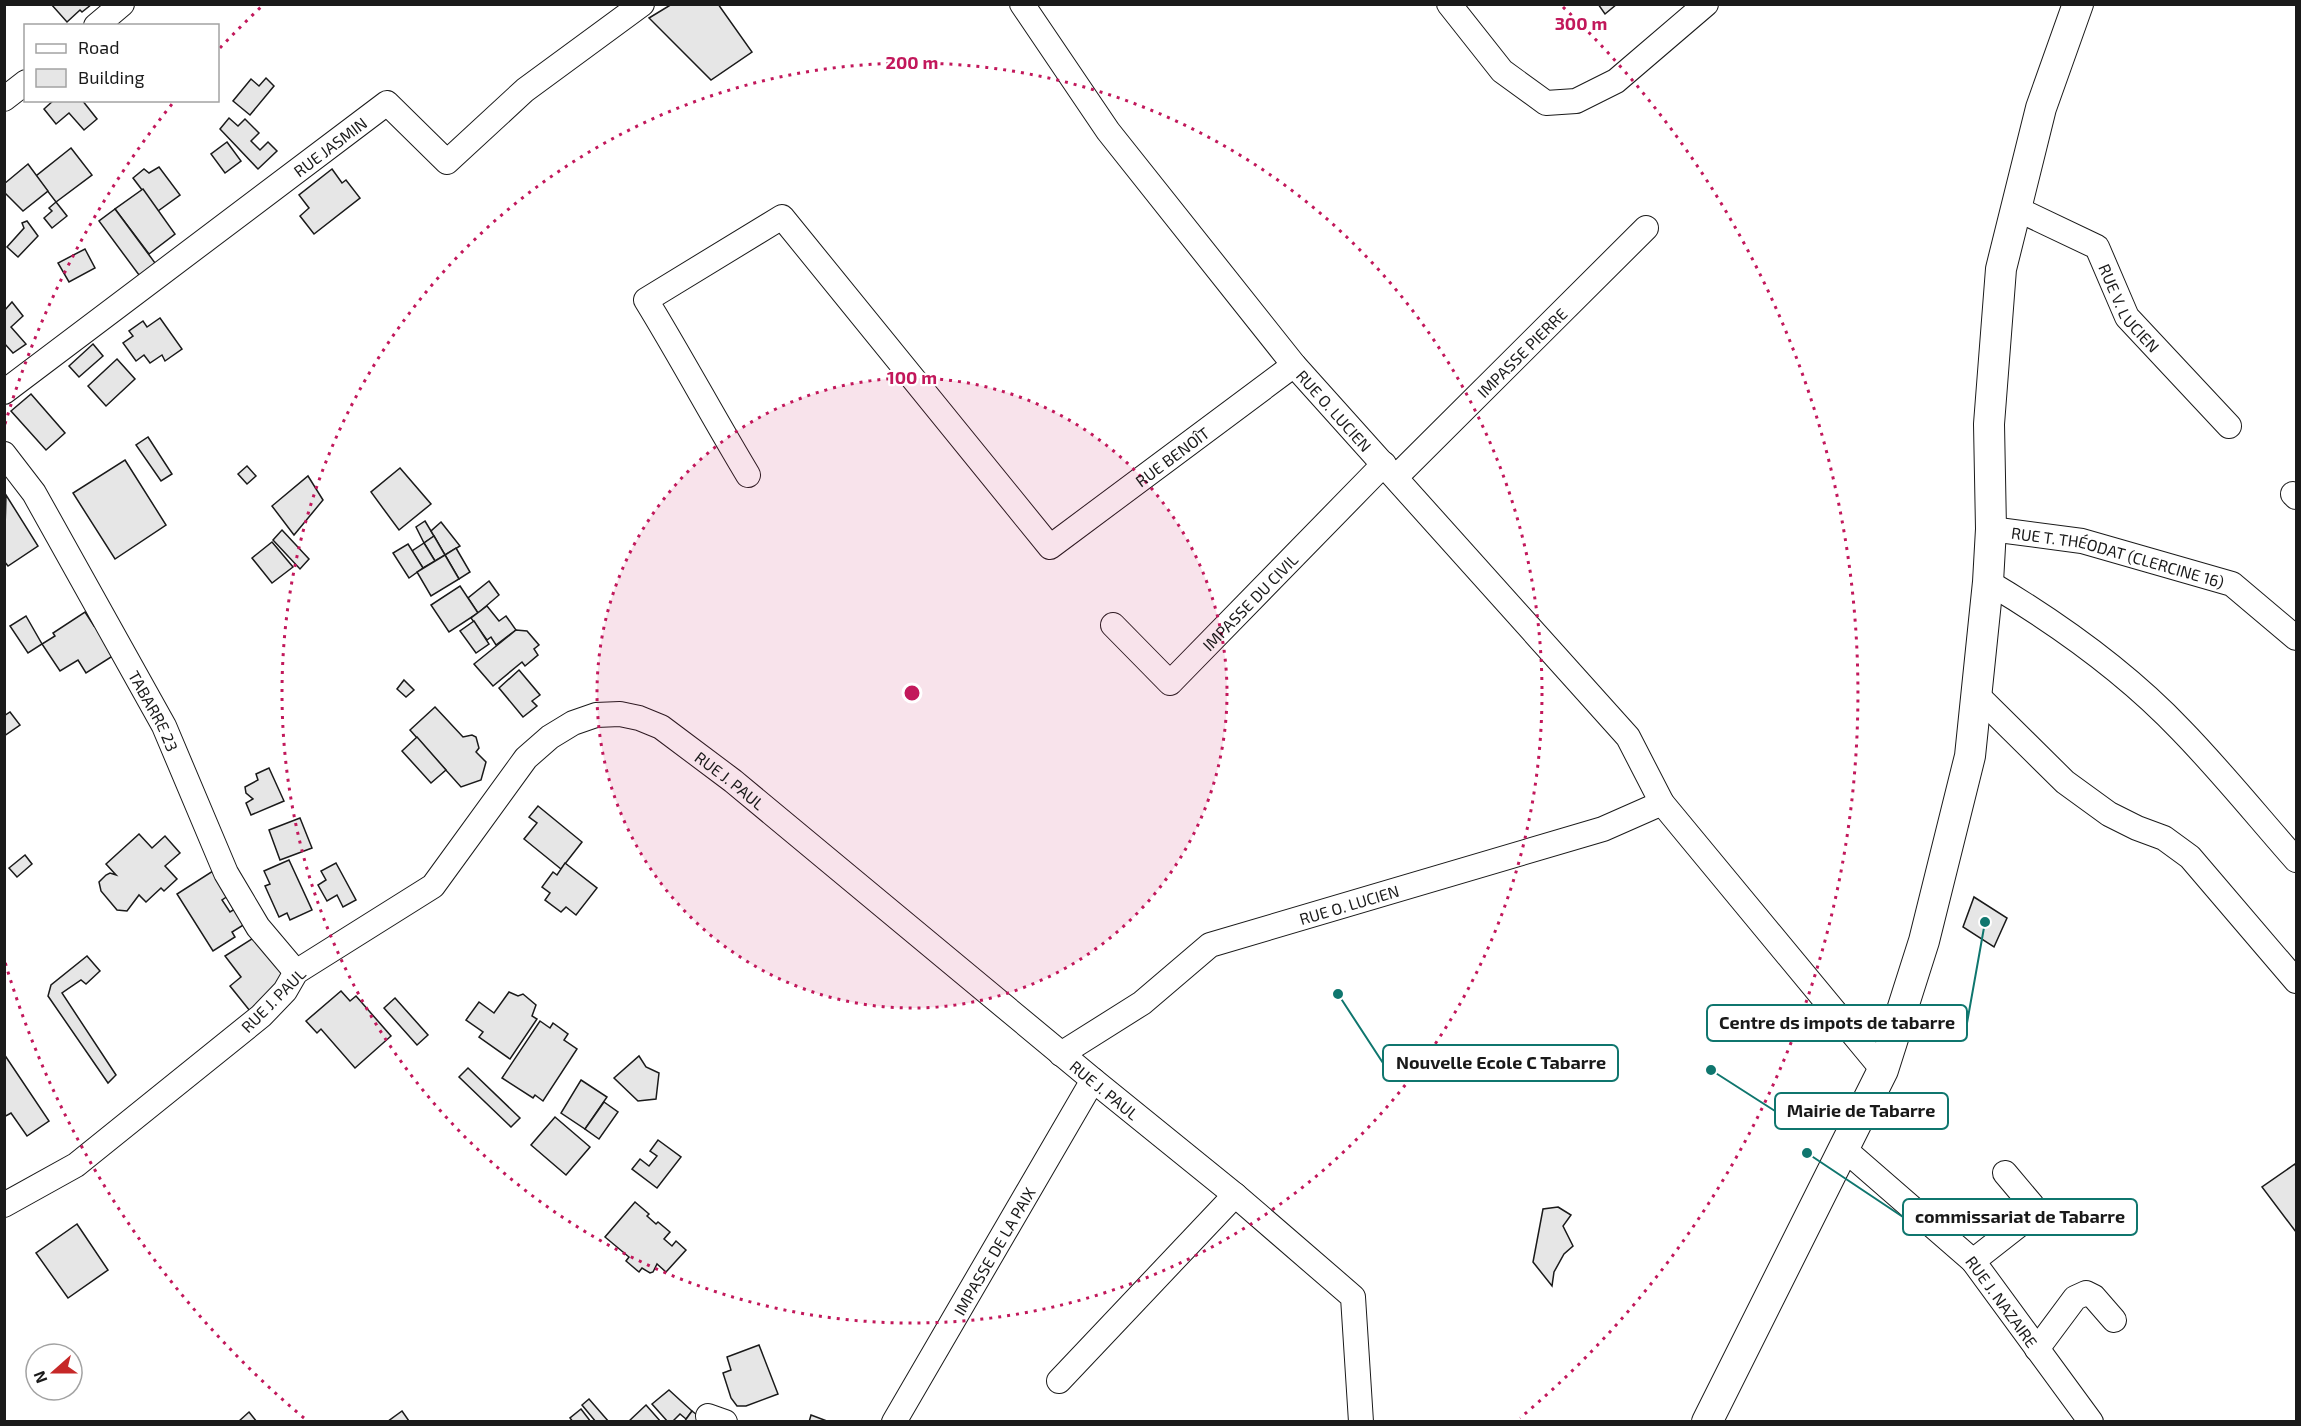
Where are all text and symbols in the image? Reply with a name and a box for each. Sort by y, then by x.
text: 300 m [1555,12,1607,34]
legend [24,24,219,102]
text: Road [78,36,119,58]
text: 200 m [886,51,938,73]
text: Building [78,66,145,88]
street label: RUE JASMIN [289,113,370,180]
street label: RUE V. LUCIEN [2096,261,2164,356]
street label: IMPASSE PIERRE [1473,303,1570,401]
street label: RUE O. LUCIEN [1293,365,1376,455]
text: 100 m [887,366,937,388]
street label: RUE BENOÎT [1131,422,1213,490]
street label: RUE T. THÉODAT (CLERCINE 16) [2010,522,2227,591]
street label: IMPASSE DU CIVIL [1198,549,1301,654]
street label: TABARRE 23 [125,667,183,754]
centre of rings [902,683,922,703]
street label: RUE J. PAUL [692,747,769,813]
street label: RUE O. LUCIEN [1297,880,1401,928]
street label: RUE J. PAUL [237,964,309,1036]
callout: Centre ds impots de tabarre [1707,1005,1967,1041]
text: Centre ds impots de tabarre [1719,1011,1955,1033]
callout: Nouvelle Ecole C Tabarre [1383,1045,1618,1081]
text: Nouvelle Ecole C Tabarre [1396,1051,1606,1073]
street label: RUE J. PAUL [1067,1056,1143,1123]
callout: Mairie de Tabarre [1775,1093,1948,1129]
text: Mairie de Tabarre [1787,1099,1935,1121]
street label: IMPASSE DE LA PAIX [949,1183,1038,1318]
callout: commissariat de Tabarre [1903,1199,2137,1235]
text: commissariat de Tabarre [1915,1205,2125,1227]
street label: RUE J. NAZAIRE [1963,1252,2042,1351]
north arrow [24,1342,84,1402]
text: N [29,1369,50,1386]

